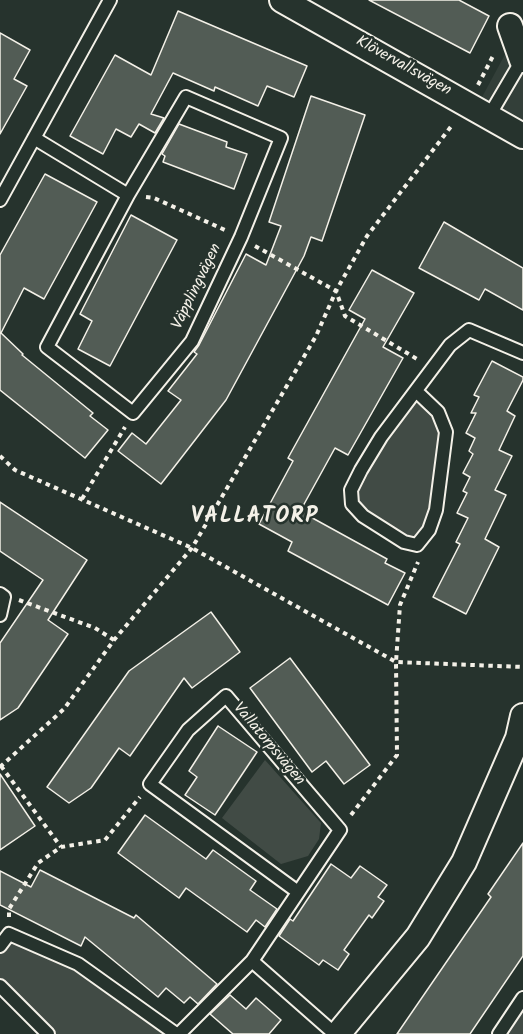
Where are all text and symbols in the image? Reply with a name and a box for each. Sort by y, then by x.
street label: Klövervallsvägen [352,33,454,101]
street label: Väpplingvägen [169,241,227,333]
district label: VALLATORP [191,505,319,531]
street label: Vallatorpsvägen [228,700,308,790]

